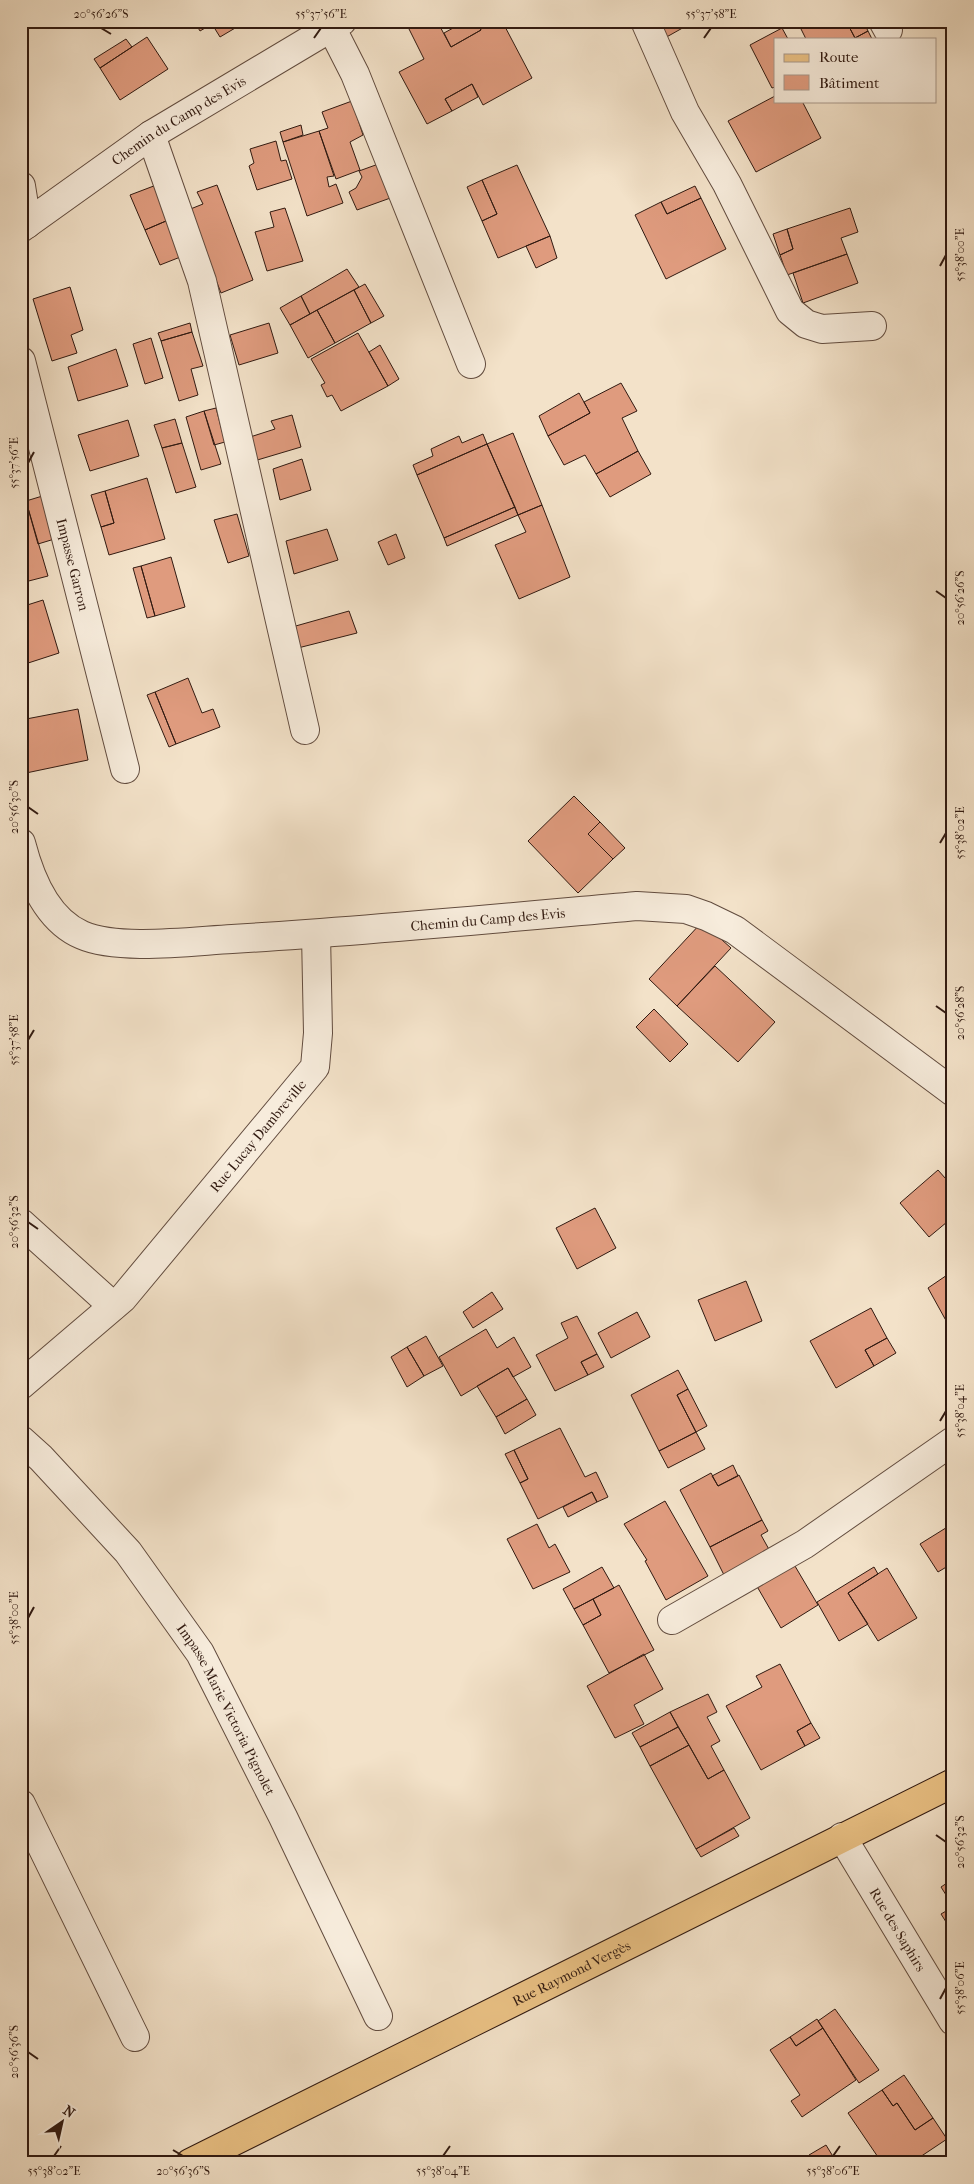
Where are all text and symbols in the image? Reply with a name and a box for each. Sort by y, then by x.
text: 20°56'26"S [74,7,128,21]
text: 55°37'56"E [295,7,347,21]
text: 55°37'58"E [685,7,737,21]
legend [774,38,936,102]
text: Route [819,48,859,66]
street label: Chemin du Camp des Evis [108,72,249,169]
text: Bâtiment [819,74,880,92]
text: 55°38'00"E [953,228,967,282]
text: 55°37'56"E [7,437,21,489]
street label: Impasse Garron [53,516,93,613]
text: 20°56'26"S [953,571,967,625]
text: 20°56'30"S [7,780,21,834]
text: 55°38'02"E [953,807,967,860]
street label: Chemin du Camp des Evis [410,904,566,934]
text: 20°56'28"S [953,986,967,1040]
text: 55°37'58"E [7,1014,21,1066]
street label: Rue Lucay Dambreville [206,1076,310,1196]
text: 20°56'32"S [7,1195,21,1249]
text: 55°38'04"E [953,1384,967,1438]
text: 55°38'00"E [7,1591,21,1645]
street label: Impasse Marie Victoria Pignolet [173,1620,279,1798]
text: 20°56'32"S [953,1815,967,1869]
street label: Rue des Saphirs [866,1884,930,1974]
street label: Rue Raymond Vergès [509,1937,633,2010]
text: 55°38'06"E [953,1961,967,2015]
text: 20°56'36"S [7,2025,21,2079]
north arrow [38,2096,88,2146]
text: N [60,2102,78,2122]
text: 55°38'02"E [28,2164,81,2178]
text: 20°56'36"S [156,2164,210,2178]
text: 55°38'04"E [416,2164,470,2178]
text: 55°38'06"E [806,2164,860,2178]

